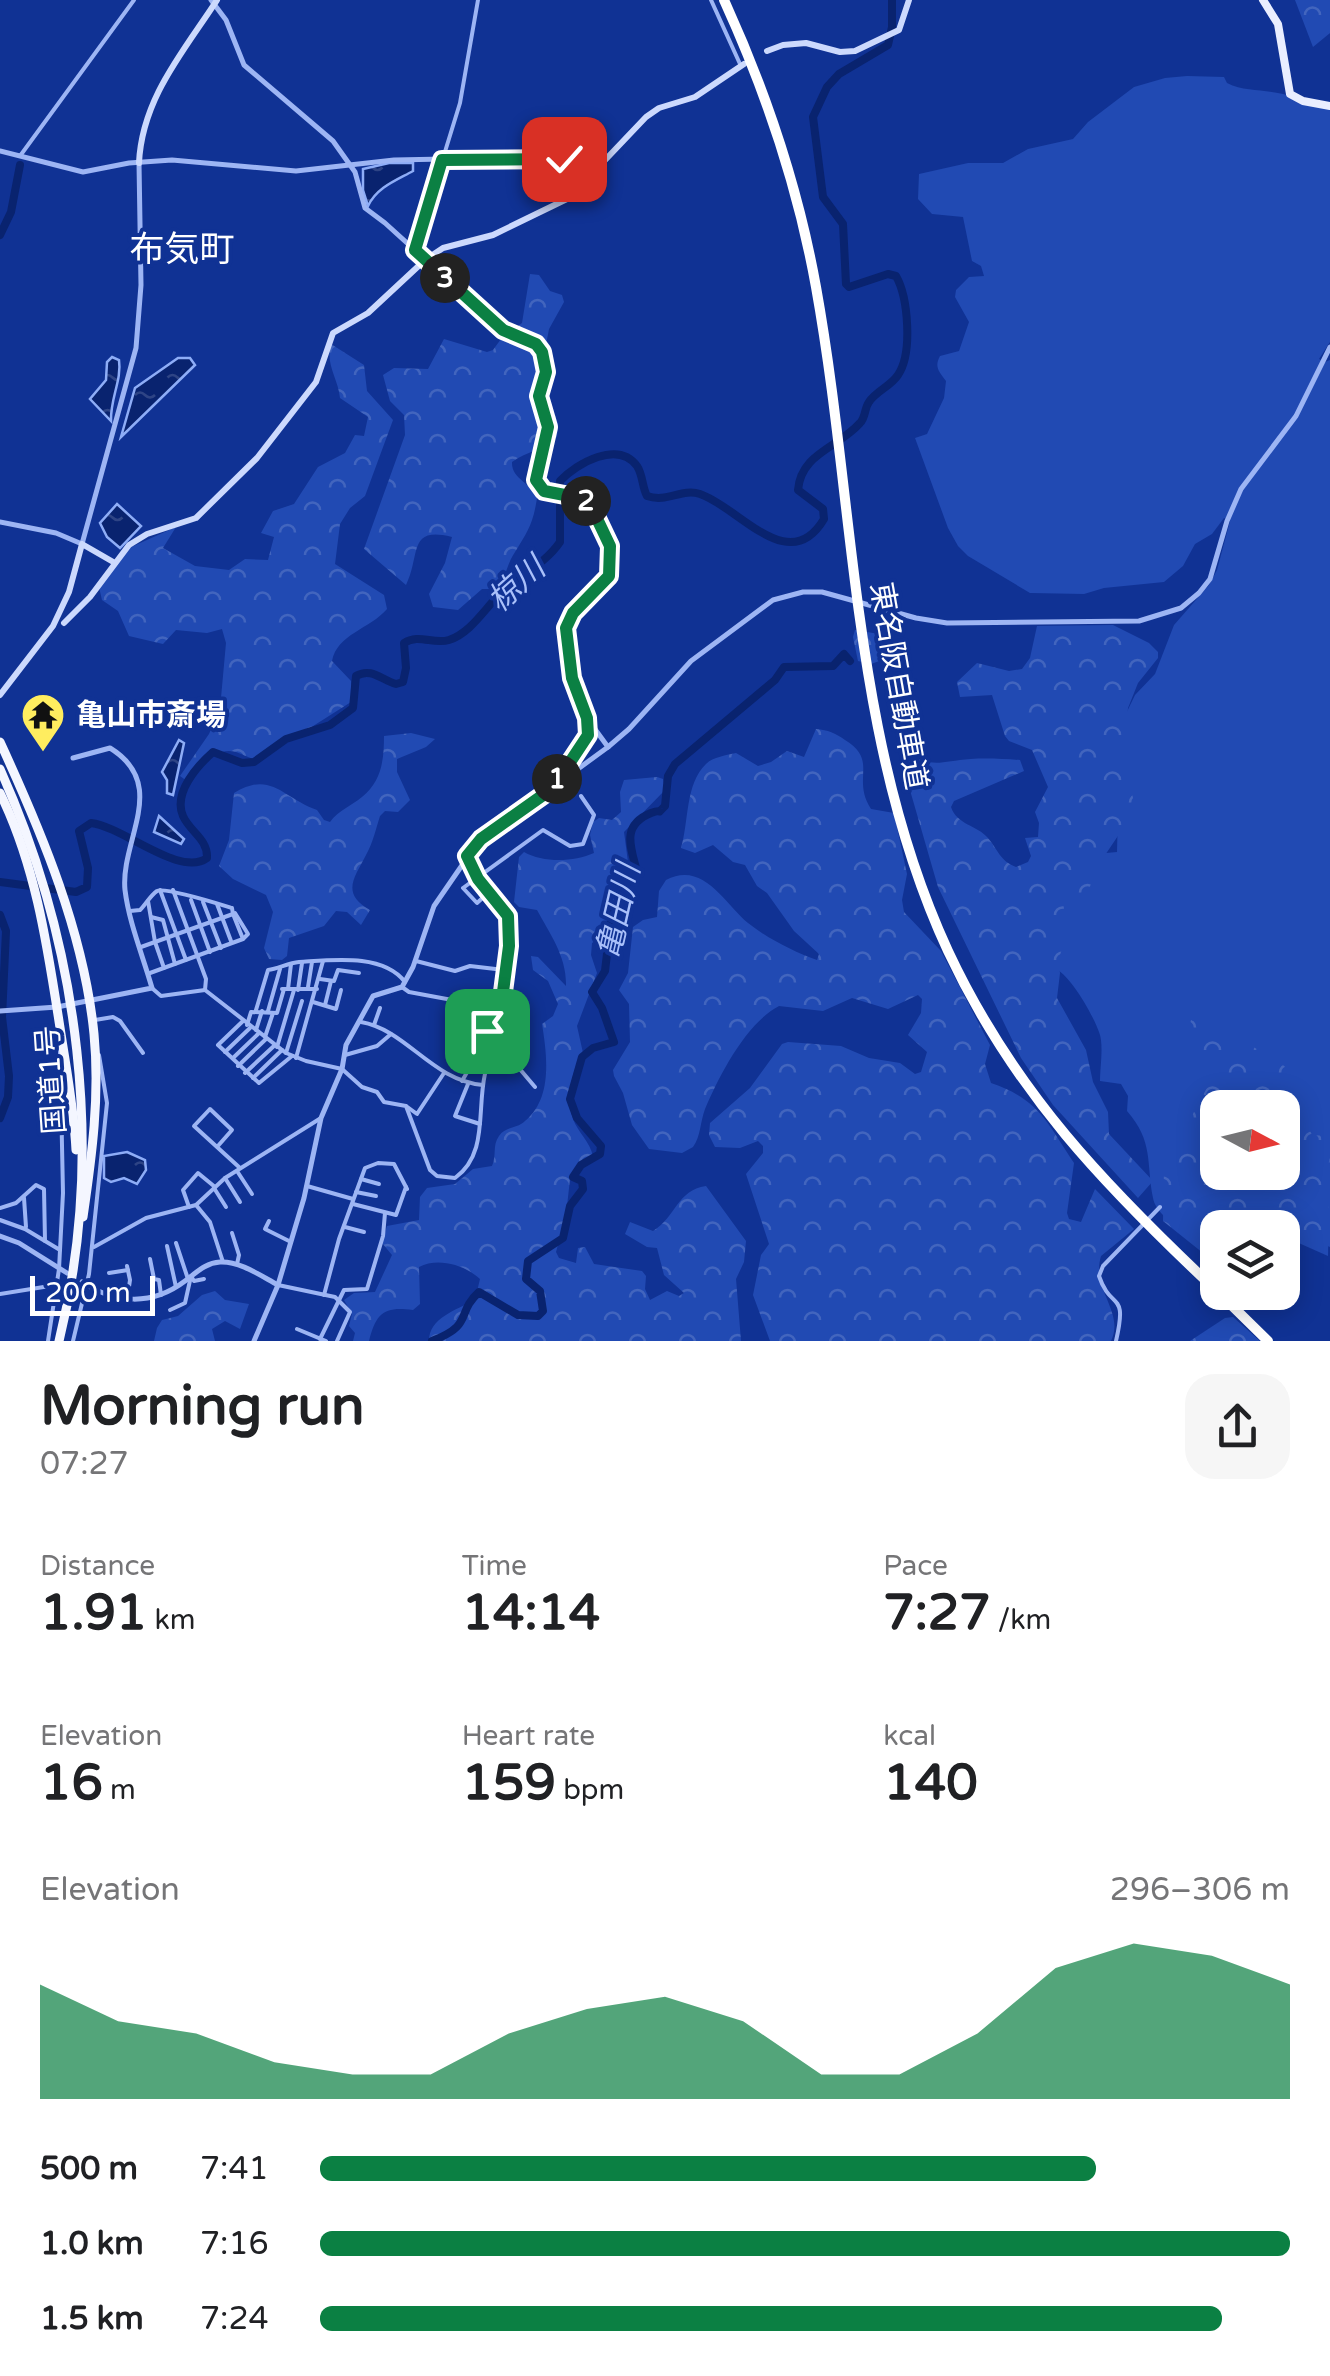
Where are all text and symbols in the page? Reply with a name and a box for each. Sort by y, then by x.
pin [522,117,607,202]
icon: check [537,132,592,187]
district label: 布気町 [129,229,235,271]
pin: 3 [420,253,470,303]
text: 3 [436,261,454,295]
pin: 2 [561,476,611,526]
text: 2 [577,484,595,518]
water label: 椋川 [480,547,555,620]
street label: 東名阪自動車道 [862,579,935,793]
temple icon: 亀山市斎場 [20,692,66,753]
place label: 亀山市斎場 [76,697,226,734]
pin: 1 [532,754,582,804]
text: 1 [548,762,566,796]
water label: 亀田川 [590,857,649,962]
pin [445,989,530,1074]
icon: arrive [460,1004,515,1059]
street label: 国道1号 [29,1024,74,1136]
north arrow [1200,1090,1300,1190]
map controls [1200,1090,1300,1310]
button: layers [1200,1210,1300,1310]
scale bar [30,1271,155,1316]
text: 200 m [45,1276,131,1310]
text: Morning run [40,1374,365,1440]
button: share [1185,1374,1290,1479]
text: 07:27 [40,1445,129,1483]
text: Distance [40,1549,155,1583]
text: Time [462,1549,527,1583]
text: Pace [883,1549,948,1583]
text: 1.91 [40,1583,147,1643]
text: 14:14 [462,1583,600,1643]
text: 7:27 [883,1583,991,1643]
text: km [147,1603,195,1637]
text: /km [991,1603,1051,1637]
text: Elevation [40,1719,162,1753]
text: Heart rate [462,1719,595,1753]
text: kcal [883,1719,936,1753]
text: 16 [40,1753,103,1813]
text: 159 [462,1753,556,1813]
text: 140 [883,1753,978,1813]
text: m [103,1773,136,1807]
text: bpm [556,1773,624,1807]
text: Elevation [40,1871,180,1909]
text: 296–306 m [1110,1871,1290,1909]
text: 500 m [40,2150,138,2188]
text: 7:41 [200,2150,269,2188]
text: 1.0 km [40,2225,144,2263]
text: 7:16 [200,2225,269,2263]
text: 1.5 km [40,2300,144,2338]
text: 7:24 [200,2300,269,2338]

